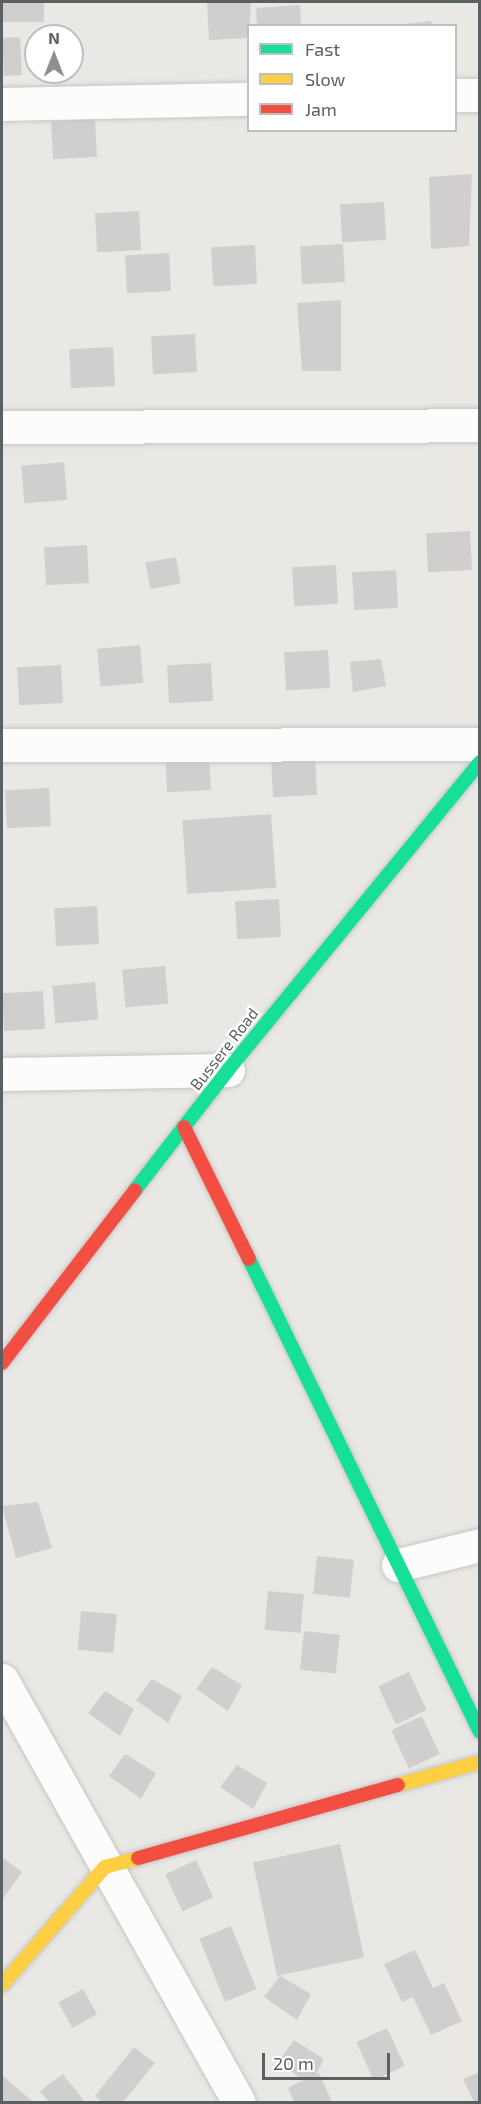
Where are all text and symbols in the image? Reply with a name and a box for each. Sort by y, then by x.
north arrow [24,24,84,84]
legend [247,24,457,132]
text: N [48,28,60,47]
text: Fast [305,38,340,60]
text: Slow [305,68,345,90]
text: Jam [305,98,337,120]
street label: Bussere Road [186,1004,262,1094]
scale bar [265,2041,392,2079]
text: 20 m [273,2052,314,2074]

